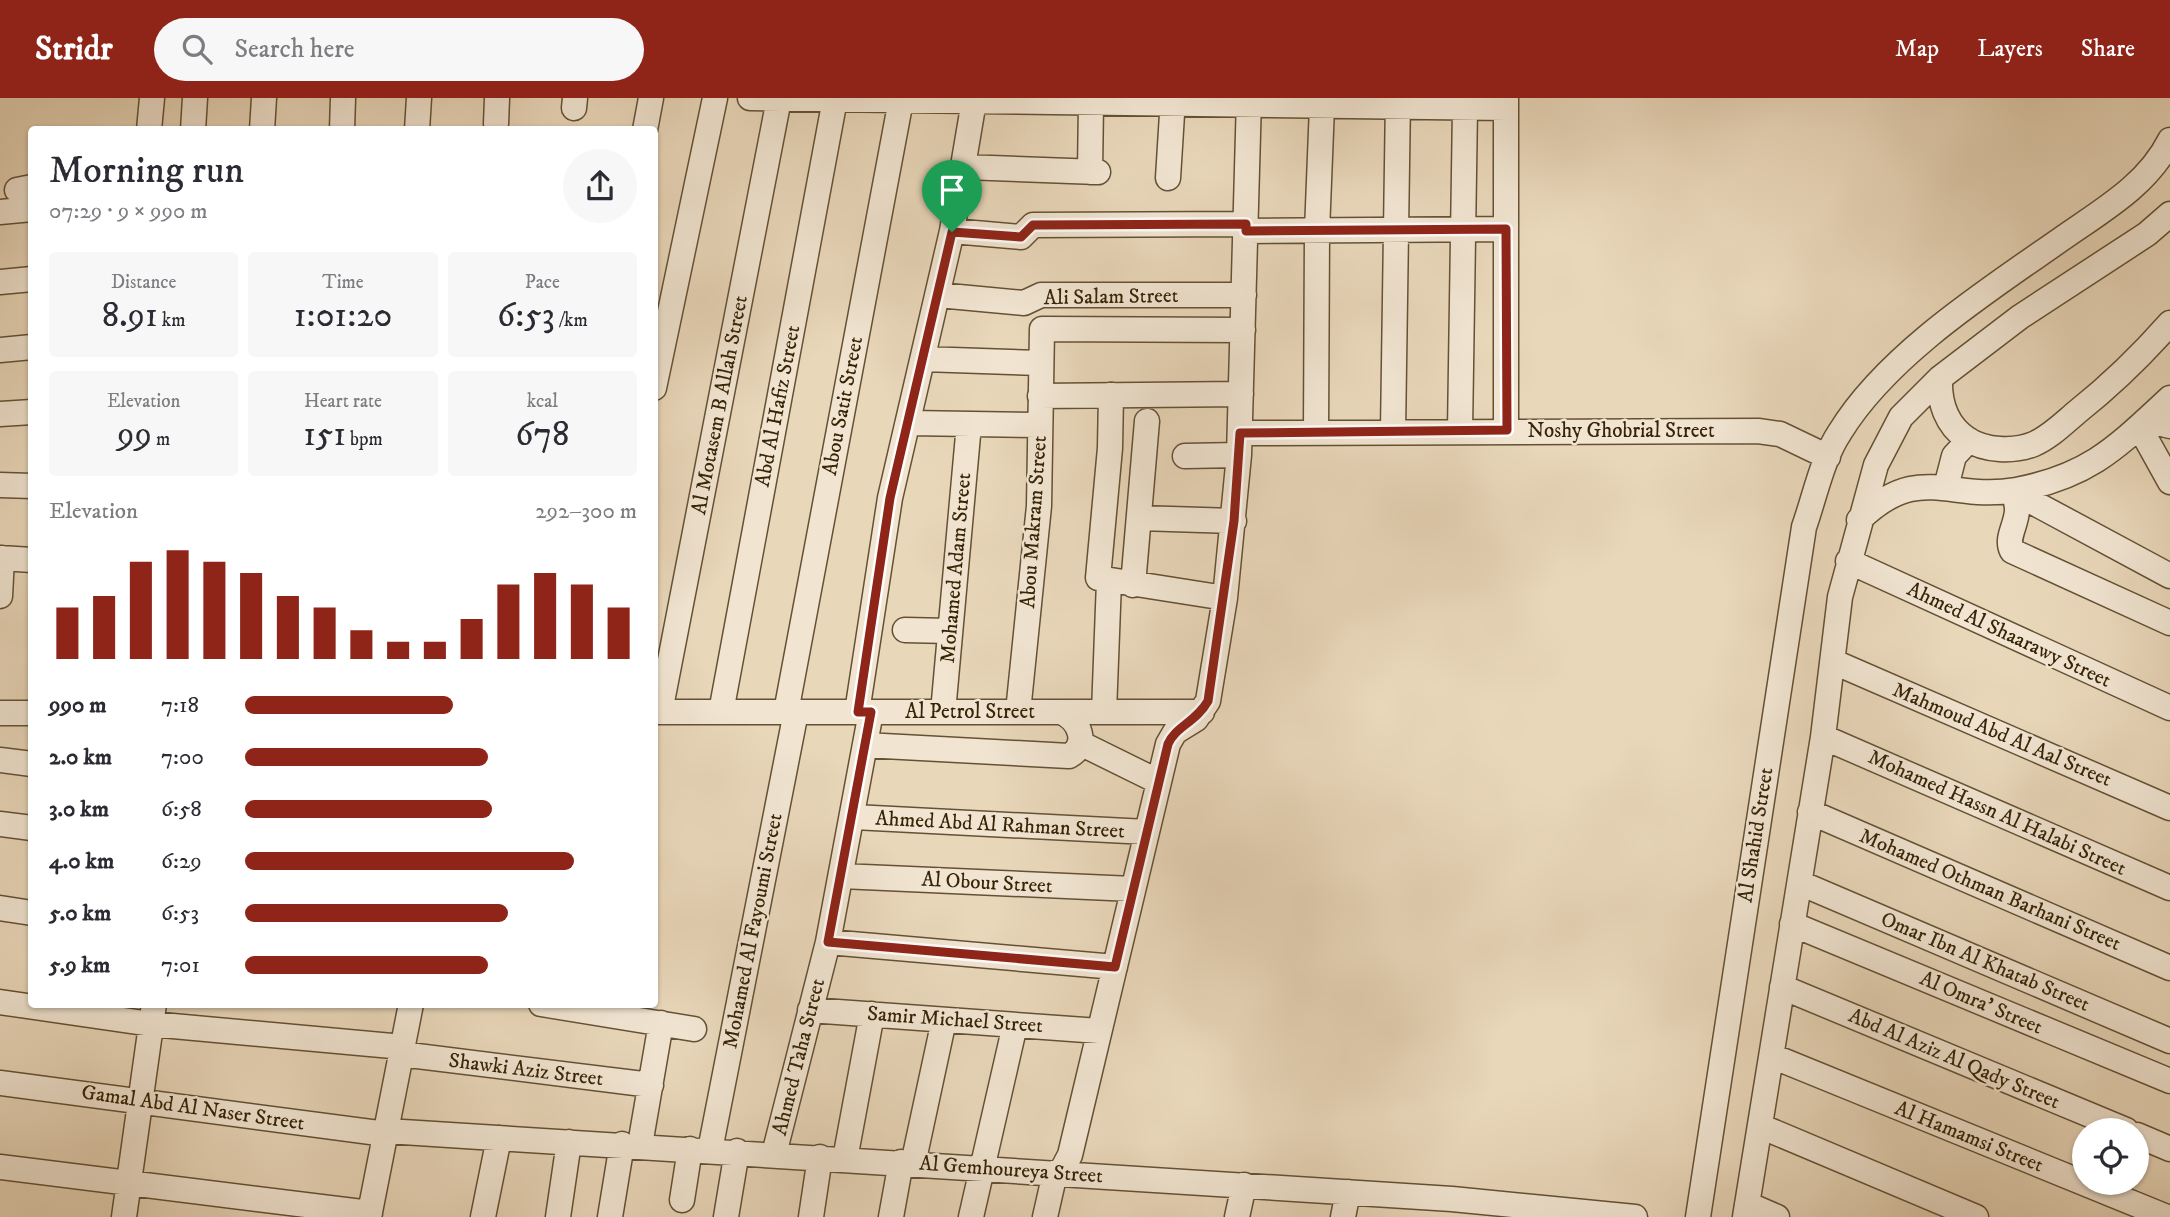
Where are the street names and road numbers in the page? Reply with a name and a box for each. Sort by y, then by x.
street label: Ali Salam Street [1043,283,1179,311]
street label: Al Motasem B Allah Street [686,293,754,517]
street label: Abd Al Hafiz Street [750,323,806,489]
street label: Abou Satit Street [817,334,869,478]
street label: Noshy Ghobrial Street [1527,418,1715,444]
street label: Abou Makram Street [1015,434,1053,609]
street label: Mohamed Adam Street [935,471,977,664]
street label: Ahmed Al Shaarawy Street [1903,576,2115,694]
street label: Mahmoud Abd Al Aal Street [1889,677,2116,793]
street label: Al Petrol Street [905,699,1035,725]
street label: Mohamed Hassn Al Halabi Street [1864,744,2130,882]
street label: Al Shahid Street [1733,765,1780,904]
street label: Ahmed Abd Al Rahman Street [875,805,1126,845]
street label: Mohamed Al Fayoumi Street [717,811,789,1051]
street label: Mohamed Othman Barhani Street [1855,823,2125,957]
street label: Al Obour Street [921,867,1053,899]
street label: Omar Ibn Al Khatab Street [1877,906,2094,1018]
street label: Al Omra' Street [1916,965,2047,1041]
street label: Ahmed Taha Street [767,976,831,1138]
street label: Samir Michael Street [866,1001,1044,1039]
street label: Abd Al Aziz Al Qady Street [1844,1003,2064,1115]
street label: Shawki Aziz Street [447,1048,605,1092]
street label: Gamal Abd Al Naser Street [80,1079,306,1137]
street label: Al Hamamsi Street [1891,1095,2047,1179]
street label: Al Gemhoureya Street [918,1151,1104,1189]

